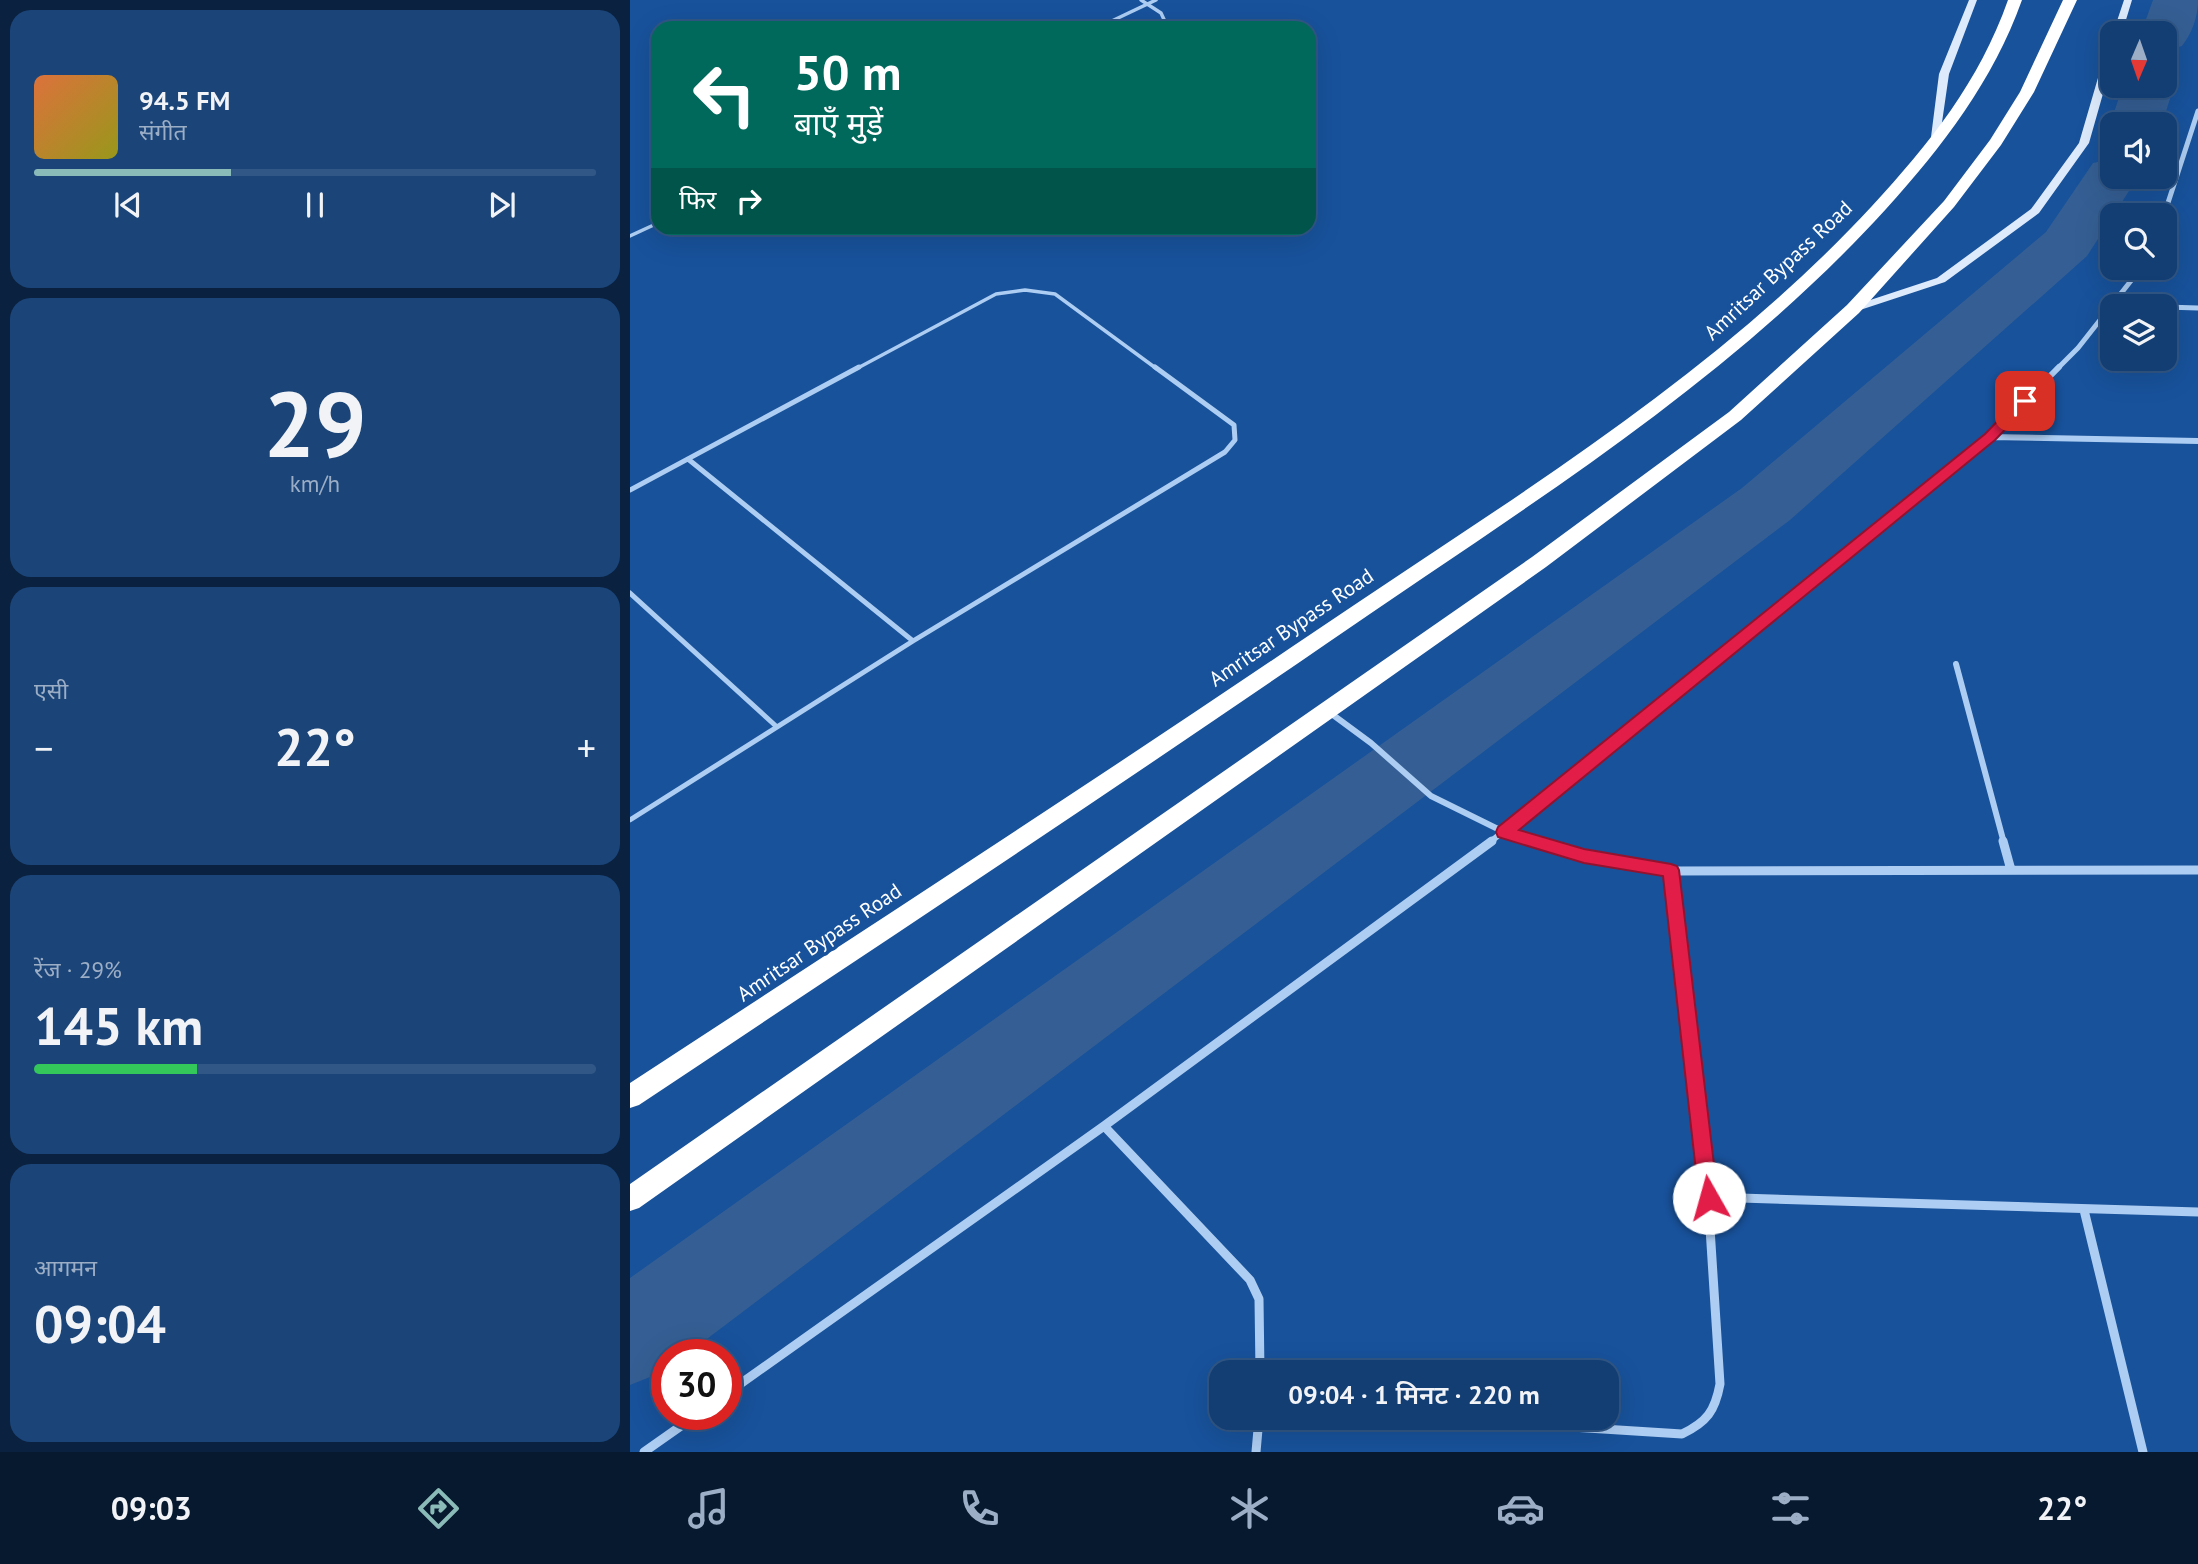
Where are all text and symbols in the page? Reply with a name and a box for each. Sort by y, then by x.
north arrow [2100,21,2177,98]
map controls [2100,21,2177,371]
text: 50 m [794,40,901,104]
icon: left [679,49,770,140]
text: 94.5 FM [139,84,230,117]
text: बाएँ मुड़ें [794,102,883,144]
button: sound [2100,112,2177,189]
text: संगीत [139,117,187,146]
icon: right [730,182,768,220]
text: फिर [679,183,716,216]
icon: previous [109,186,147,224]
icon: pause [296,186,334,224]
icon: next [483,186,521,224]
street label: Amritsar Bypass Road [1698,194,1858,346]
button: search [2100,203,2177,280]
button: layers [2100,294,2177,371]
text: 29 [263,364,367,482]
pin [1995,371,2055,431]
icon: arrive [2006,382,2044,420]
text: km/h [290,469,340,498]
street label: Amritsar Bypass Road [1204,562,1378,692]
text: एसी [34,676,68,705]
text: 22° [274,713,356,780]
text: − [34,723,53,772]
text: + [577,723,596,772]
street label: Amritsar Bypass Road [732,877,906,1007]
text: रेंज · 29% [34,955,122,984]
text: 145 km [34,992,203,1059]
position arrow [1672,1161,1746,1235]
text: आगमन [34,1253,97,1282]
text: 09:04 [34,1290,166,1357]
speed limit sign: 30 [651,1339,742,1430]
text: 09:04 · 1 मिनट · 220 m [1288,1378,1540,1411]
icon: directions [414,1484,463,1533]
icon: music [684,1484,733,1533]
icon: phone [955,1484,1004,1533]
icon: climate [1225,1484,1274,1533]
icon: car [1496,1484,1545,1533]
icon: filters [1766,1484,1815,1533]
text: 09:03 [111,1487,192,1529]
text: 22° [2037,1487,2087,1529]

